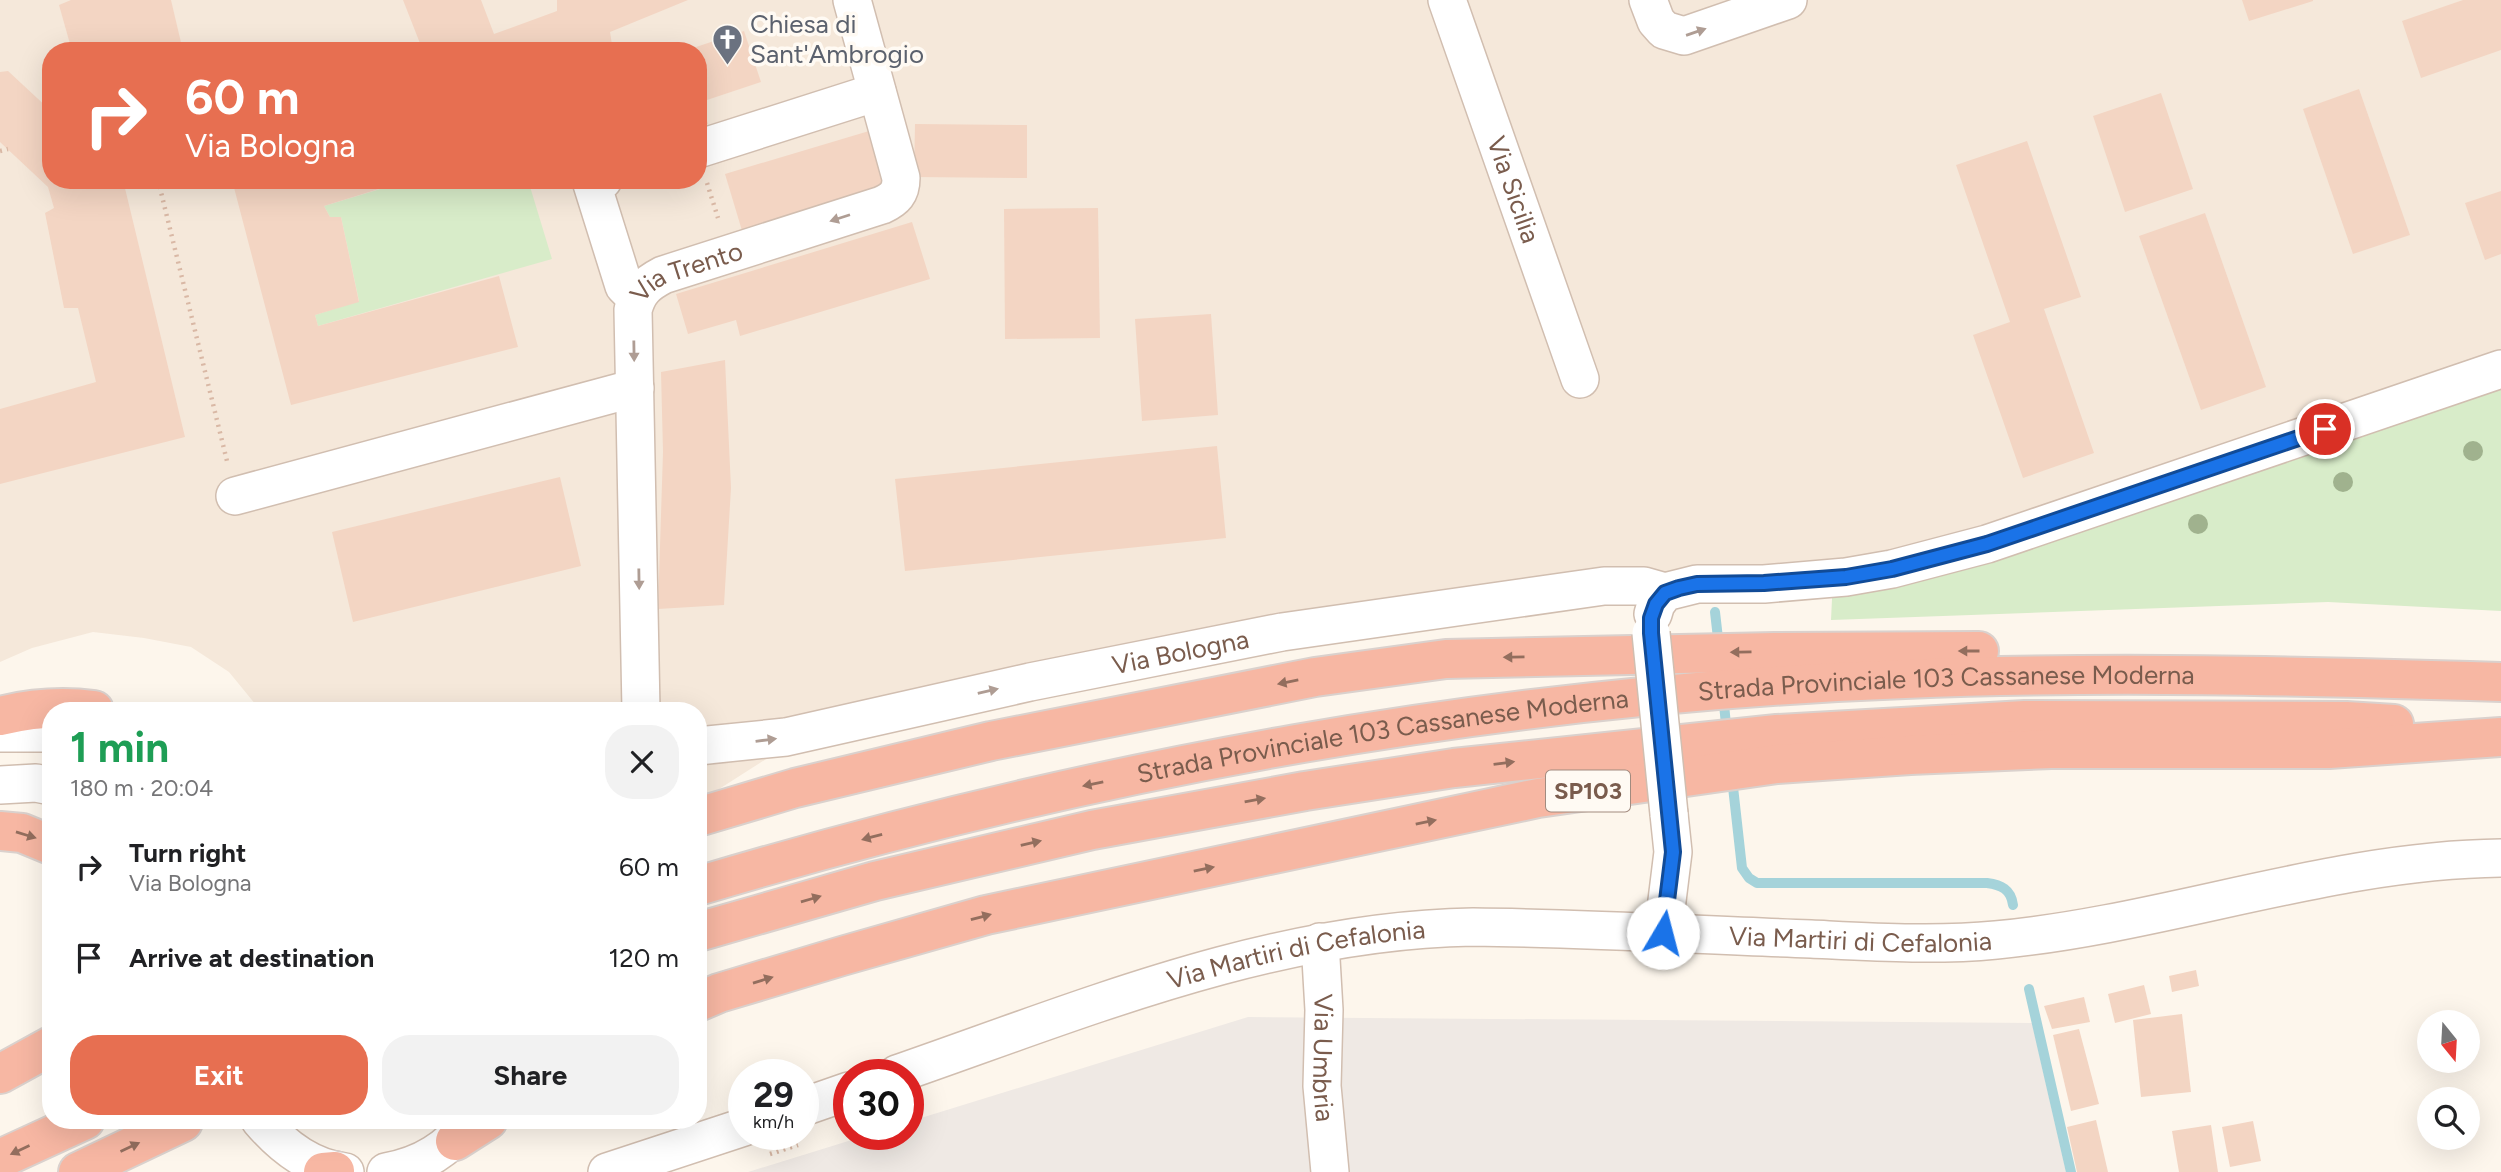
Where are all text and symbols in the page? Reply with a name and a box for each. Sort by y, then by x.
place label: Chiesa di Sant'Ambrogio [750,8,924,70]
church icon: Chiesa di Sant'Ambrogio [710,22,744,66]
one-way arrow [1686,26,1707,37]
text: 60 m [185,67,300,126]
icon: right [70,70,161,161]
text: Via Bologna [185,127,356,165]
street label: Via Sicilia [1480,132,1547,247]
one-way arrow [830,213,851,224]
street label: Via Trento [623,235,747,308]
one-way arrow [628,341,640,363]
pin [2295,399,2355,459]
icon: arrive [2306,410,2344,448]
one-way arrow [633,568,644,590]
street label: Via Bologna [1109,623,1252,681]
one-way arrow [1958,645,1980,657]
one-way arrow [1730,647,1752,658]
one-way arrow [1503,651,1525,663]
street label: Strada Provinciale 103 Cassanese Moderna [1697,659,2195,708]
one-way arrow [1277,677,1299,688]
street label: Strada Provinciale 103 Cassanese Moderna [1134,682,1630,790]
one-way arrow [977,685,999,696]
text: 1 min [70,722,169,773]
button: close [605,725,679,799]
one-way arrow [755,734,777,745]
one-way arrow [1493,757,1515,768]
road number: SP103 [1546,770,1630,812]
text: 180 m · 20:04 [70,774,213,802]
one-way arrow [1082,778,1104,789]
one-way arrow [1244,794,1266,805]
one-way arrow [1415,816,1437,827]
one-way arrow [16,831,37,841]
one-way arrow [861,832,883,843]
text: Turn right [129,837,246,869]
one-way arrow [1020,837,1042,848]
icon: right [70,848,108,886]
text: 60 m [619,851,679,883]
one-way arrow [1193,863,1215,874]
text: Via Bologna [129,869,252,897]
one-way arrow [801,893,822,903]
position arrow [1626,896,1700,970]
one-way arrow [970,911,992,922]
street label: Via Martiri di Cefalonia [1163,913,1427,996]
street label: Via Martiri di Cefalonia [1728,920,1993,959]
icon: arrive [70,939,108,977]
text: Arrive at destination [129,942,374,974]
text: 120 m [609,942,679,974]
one-way arrow [752,975,773,985]
street label: Via Umbria [1306,993,1341,1123]
north arrow [2417,1010,2480,1073]
map controls [2417,1010,2480,1150]
button: Exit [70,1035,368,1115]
button: Share [382,1035,679,1115]
speed limit sign: 30 [833,1059,924,1150]
text: 29 [753,1074,794,1116]
button: search [2417,1087,2480,1150]
text: km/h [753,1111,794,1133]
one-way arrow [120,1141,140,1153]
one-way arrow [10,1144,30,1156]

